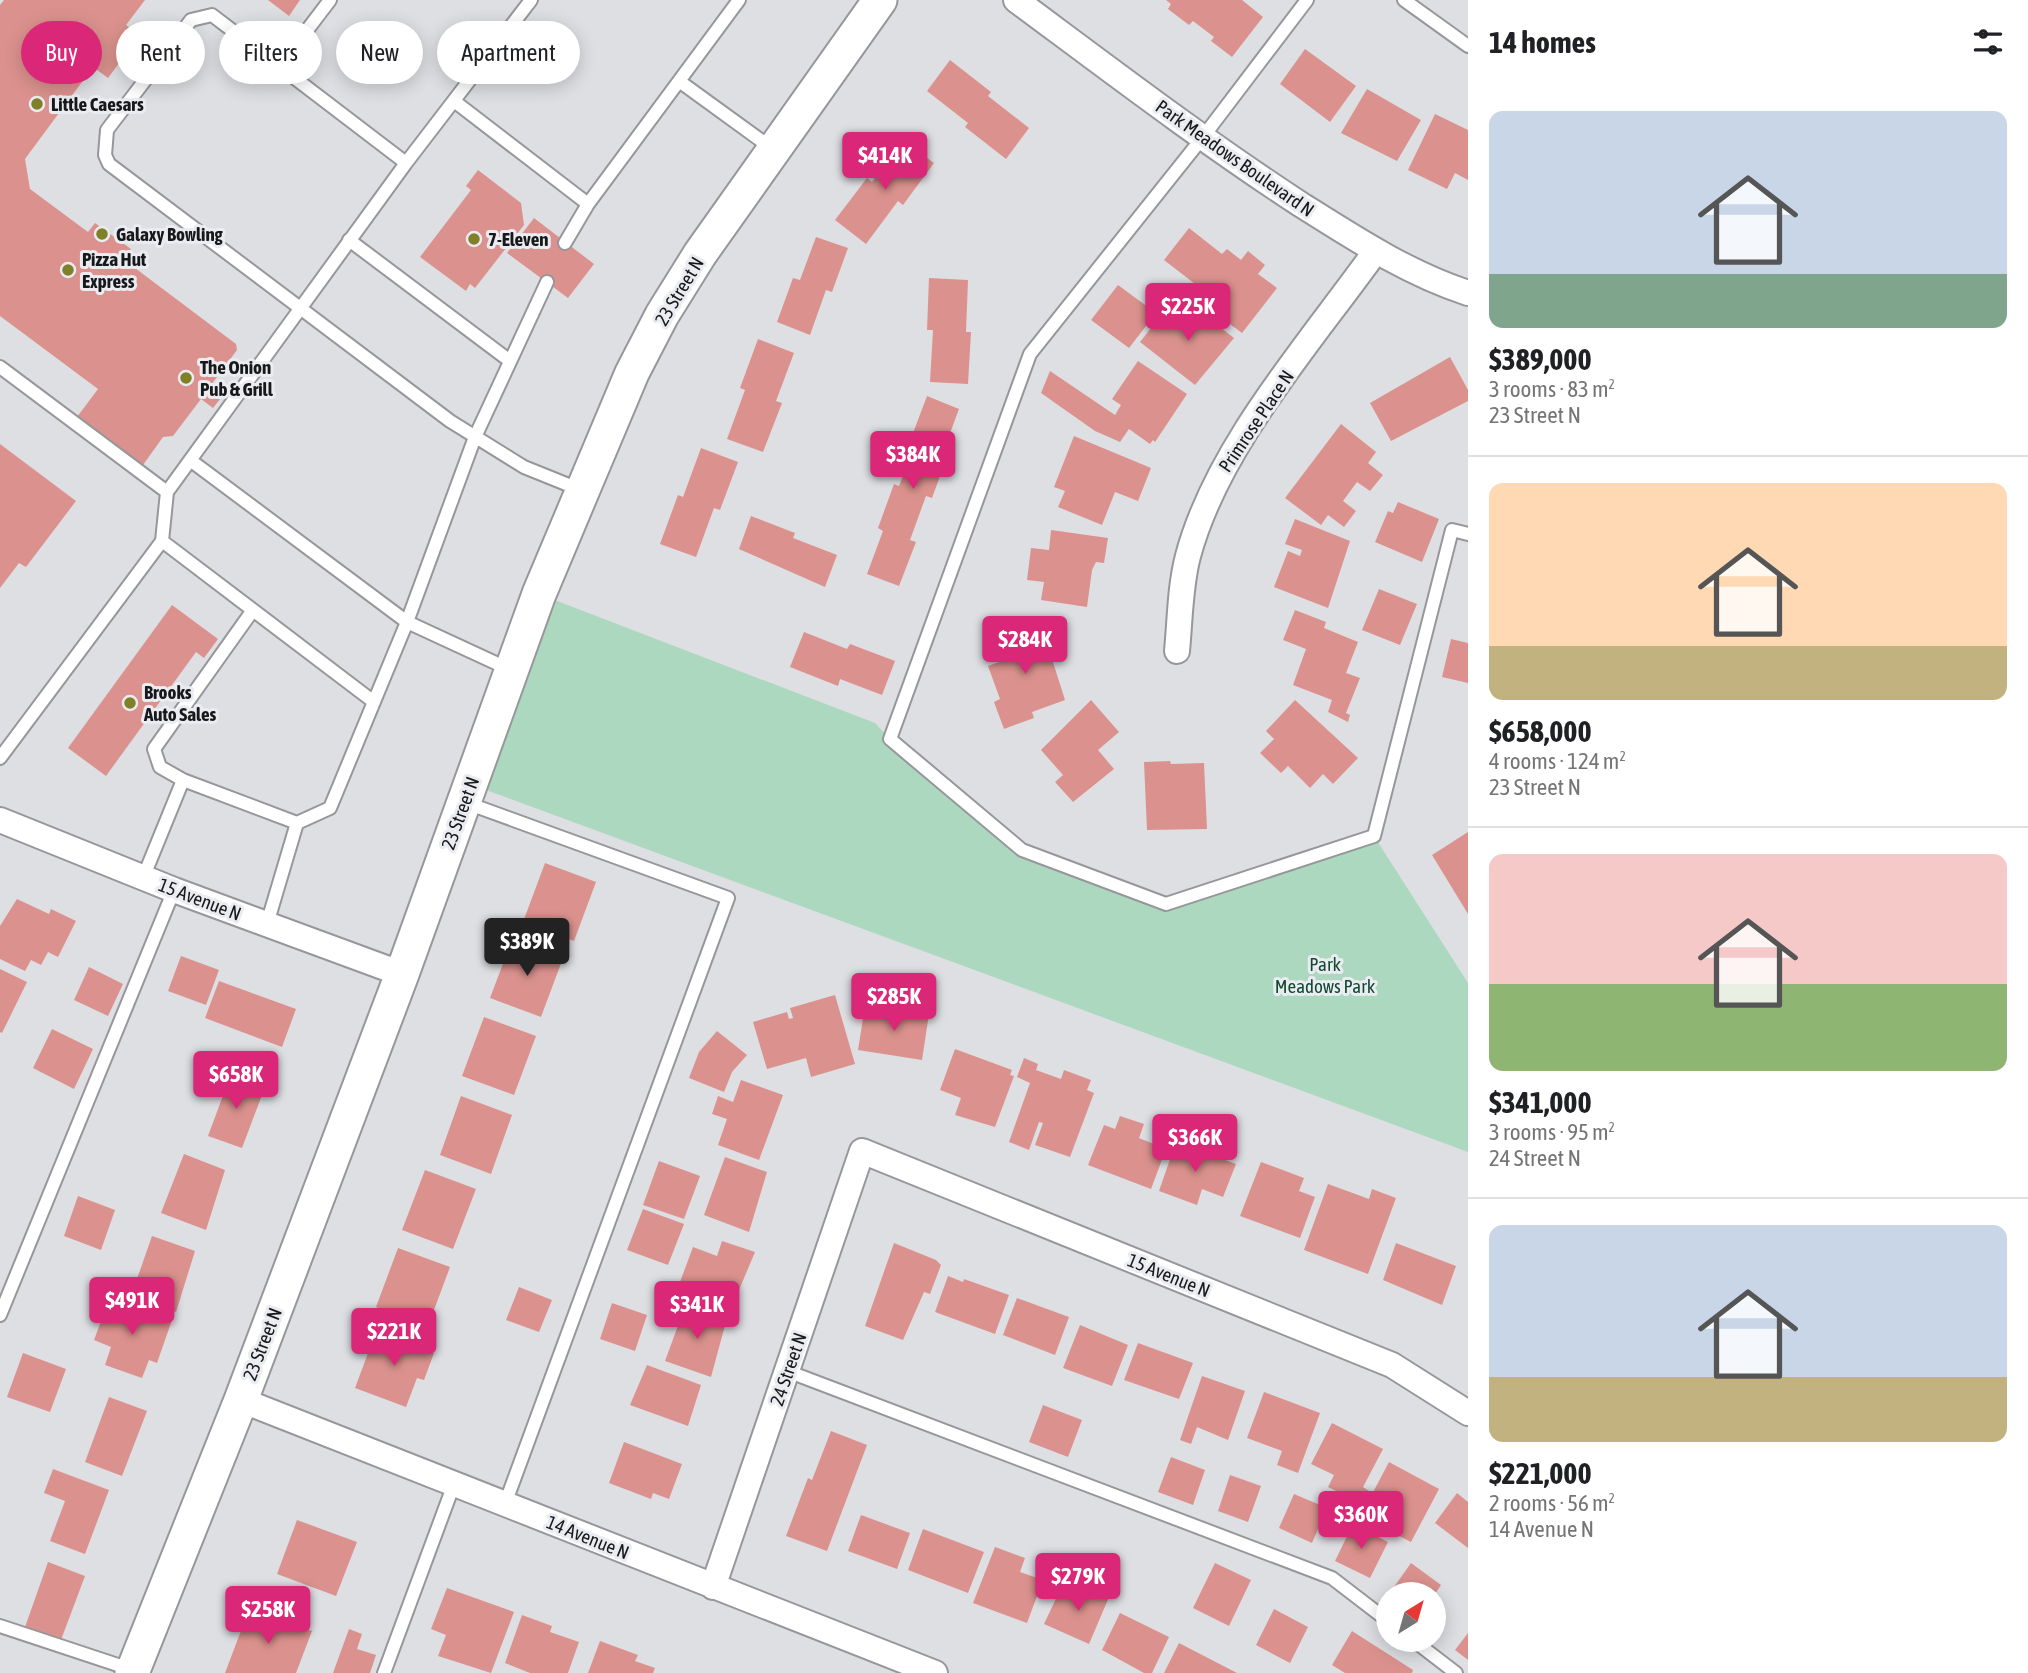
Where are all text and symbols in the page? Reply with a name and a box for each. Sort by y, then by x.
chip: Buy [21,21,102,84]
chip: Rent [116,21,205,84]
chip: Filters [219,21,322,84]
chip: New [336,21,423,84]
chip: Apartment [437,21,580,84]
icon: filters [1969,23,2007,61]
text: 14 homes [1489,25,1596,59]
place label: Little Caesars [51,93,144,115]
street label: Park Meadows Boulevard N [1152,95,1318,221]
marker: Little Caesars [29,96,45,112]
pin: $414K [836,132,934,192]
text: $414K [858,142,912,168]
icon: home [1685,157,1811,283]
place label: Galaxy Bowling [116,223,224,245]
marker: Galaxy Bowling [94,226,110,242]
place label: 7-Eleven [488,228,549,250]
marker: 7-Eleven [466,231,482,247]
place label: Pizza Hut Express [82,248,147,292]
street label: 23 Street N [650,253,708,329]
marker: Pizza Hut Express [60,262,76,278]
pin: $225K [1139,284,1237,343]
text: $225K [1161,293,1215,319]
text: $389,000 [1489,342,1592,376]
place label: The Onion Pub & Grill [200,356,274,400]
street label: Primrose Place N [1214,366,1298,476]
marker: The Onion Pub & Grill [178,370,194,386]
text: 3 rooms · 83 m² [1489,376,1615,402]
text: 23 Street N [1489,402,1581,428]
pin: $384K [864,432,962,491]
text: $384K [886,441,940,467]
icon: home [1685,529,1811,655]
pin: $284K [976,616,1074,676]
text: $284K [998,626,1052,652]
place label: Brooks Auto Sales [143,681,217,725]
marker: Brooks Auto Sales [122,695,138,711]
text: $658,000 [1489,714,1592,748]
text: 4 rooms · 124 m² [1489,748,1626,774]
street label: 23 Street N [437,774,483,852]
text: 23 Street N [1489,774,1581,800]
street label: 15 Avenue N [156,873,244,925]
icon: home [1685,900,1811,1026]
pin: $389K [478,918,576,978]
text: $389K [500,928,554,954]
park label: Park Meadows Park [1275,953,1376,997]
pin: $285K [845,974,943,1033]
text: $285K [867,983,921,1009]
pin: $658K [187,1052,285,1111]
text: $658K [209,1061,263,1087]
text: $341,000 [1489,1085,1592,1119]
pin: $366K [1146,1114,1244,1174]
text: 3 rooms · 95 m² [1489,1119,1615,1145]
text: $366K [1168,1124,1222,1150]
text: 24 Street N [1489,1145,1581,1171]
street label: 15 Avenue N [1125,1249,1213,1301]
icon: home [1685,1271,1811,1397]
pin: $491K [83,1278,181,1337]
pin: $341K [648,1282,746,1341]
text: $491K [105,1287,159,1313]
text: $341K [670,1291,724,1317]
street label: 23 Street N [238,1305,286,1383]
pin: $221K [345,1308,443,1368]
text: $221K [367,1318,421,1344]
street label: 24 Street N [765,1330,811,1408]
text: $221,000 [1489,1456,1592,1490]
text: 2 rooms · 56 m² [1489,1490,1615,1516]
pin: $360K [1312,1492,1410,1551]
text: $360K [1334,1501,1388,1527]
street label: 14 Avenue N [544,1511,632,1563]
text: 14 Avenue N [1489,1516,1594,1542]
pin: $279K [1029,1554,1127,1613]
text: $279K [1051,1563,1105,1589]
north arrow [1376,1582,1446,1652]
map controls [1376,1582,1446,1652]
pin: $258K [219,1586,317,1646]
text: $258K [241,1596,295,1622]

